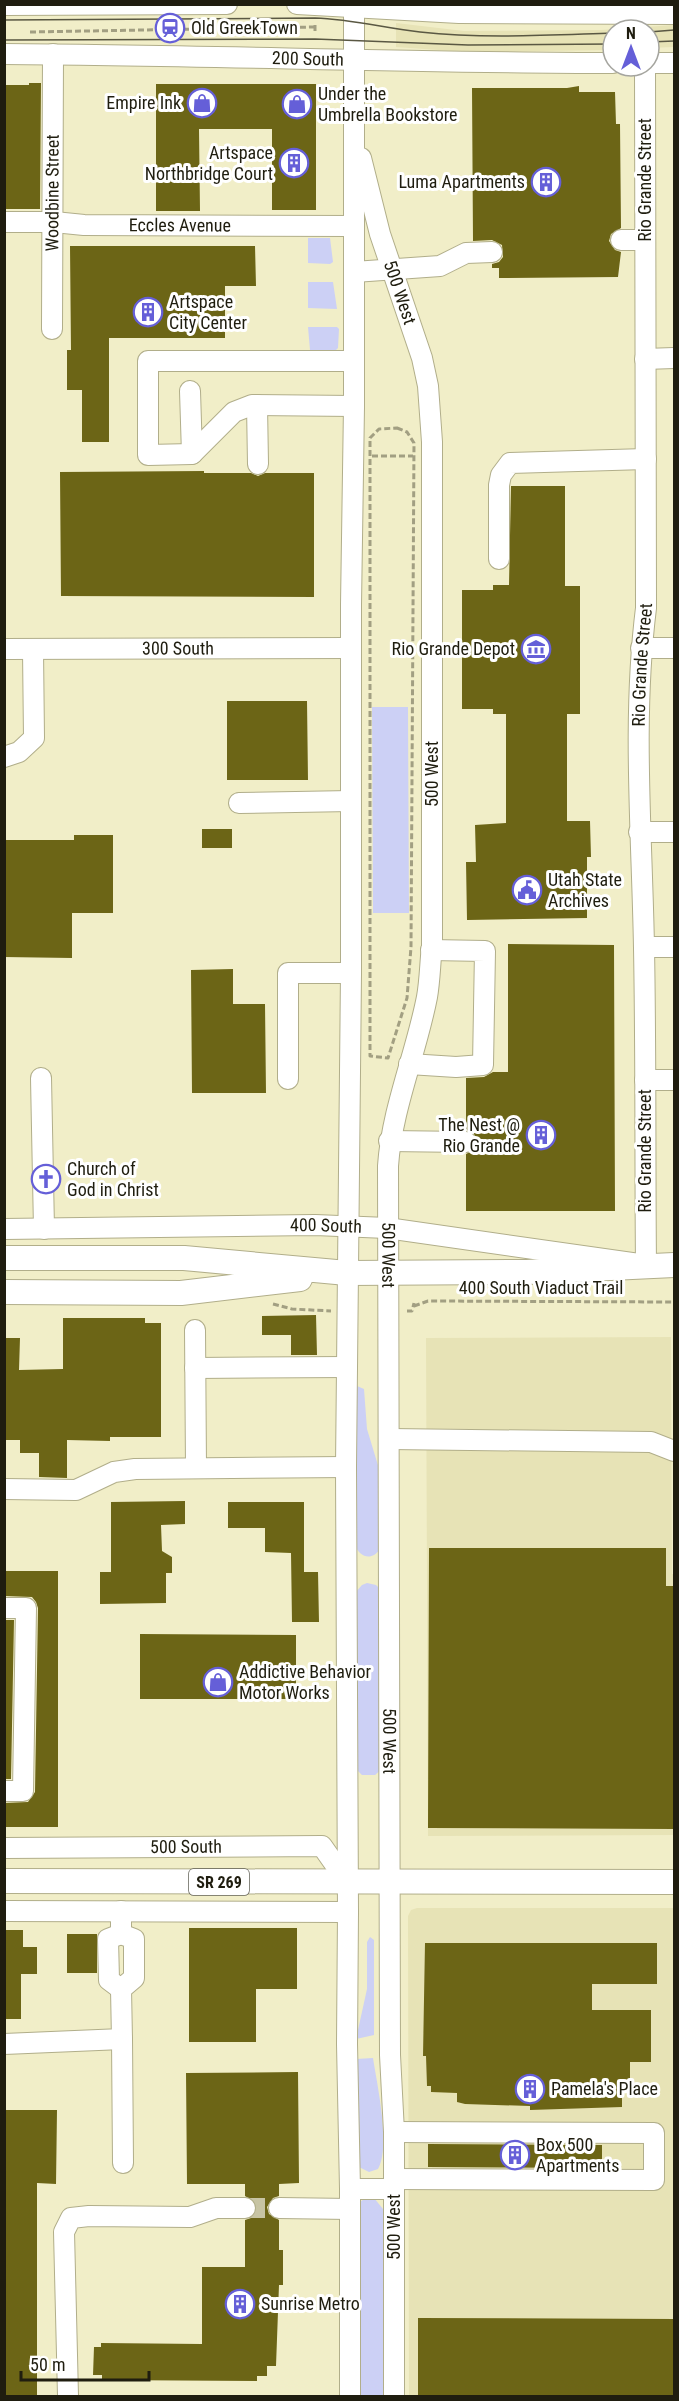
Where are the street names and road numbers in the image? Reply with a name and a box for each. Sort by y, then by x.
street label: 200 South [272,47,344,70]
street label: Rio Grande Street [634,118,655,242]
street label: Woodbine Street [41,134,63,252]
street label: Eccles Avenue [129,214,231,236]
street label: 500 West [380,257,421,327]
street label: Rio Grande Street [628,603,656,727]
street label: 300 South [142,637,214,659]
street label: 500 West [421,741,442,807]
street label: Rio Grande Street [634,1089,655,1213]
street label: 400 South [290,1214,362,1237]
street label: 500 West [378,1222,399,1288]
street label: 400 South Viaduct Trail [459,1277,623,1298]
street label: 500 West [379,1708,400,1774]
street label: 500 South [150,1836,222,1857]
road number: SR 269 [189,1869,249,1895]
street label: 500 West [383,2194,404,2260]

